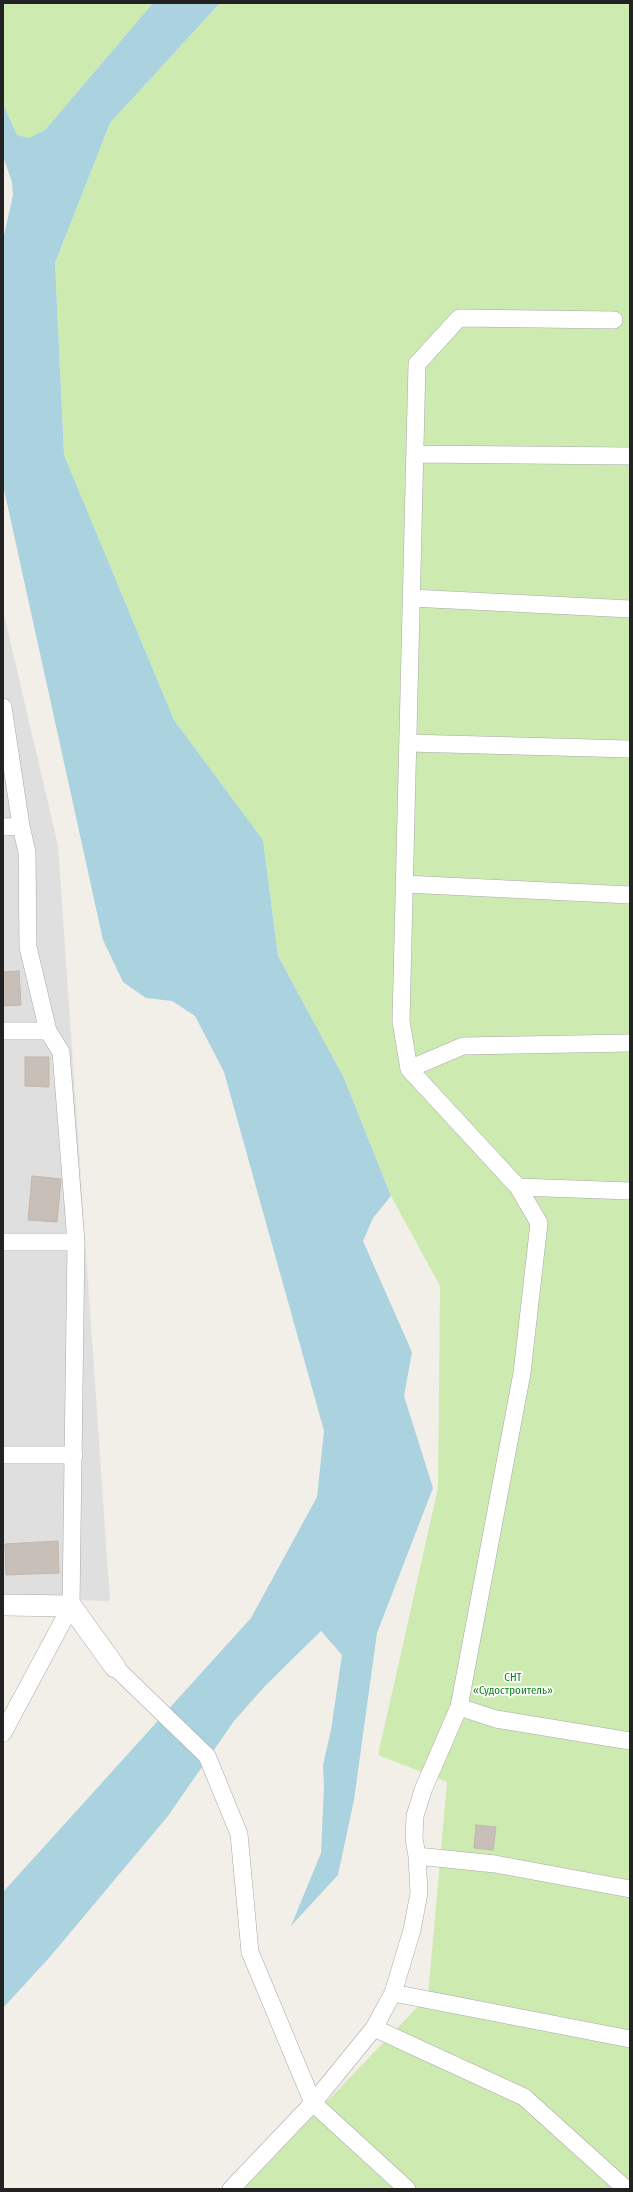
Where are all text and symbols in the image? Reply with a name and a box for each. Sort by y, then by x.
park label: СНТ «Судостроитель» [473,1671,553,1697]

